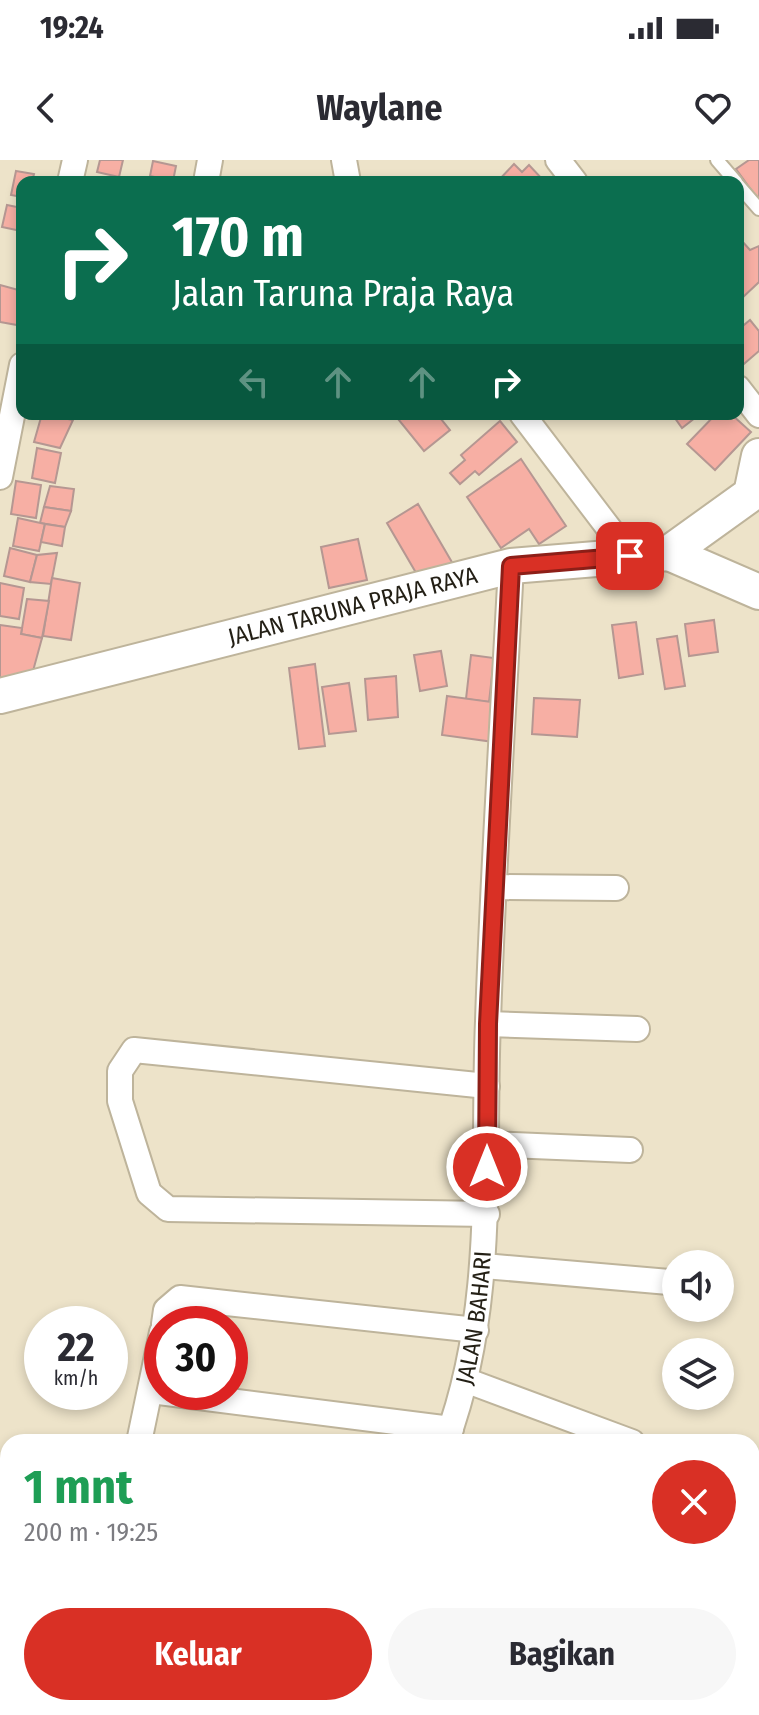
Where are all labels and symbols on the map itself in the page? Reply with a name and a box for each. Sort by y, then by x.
pin [596,522,664,590]
street label: JALAN TARUNA PRAJA RAYA [225,561,481,651]
position arrow [445,1125,529,1209]
street label: JALAN BAHARI [450,1250,497,1387]
speed limit sign: 30 [144,1306,248,1410]

